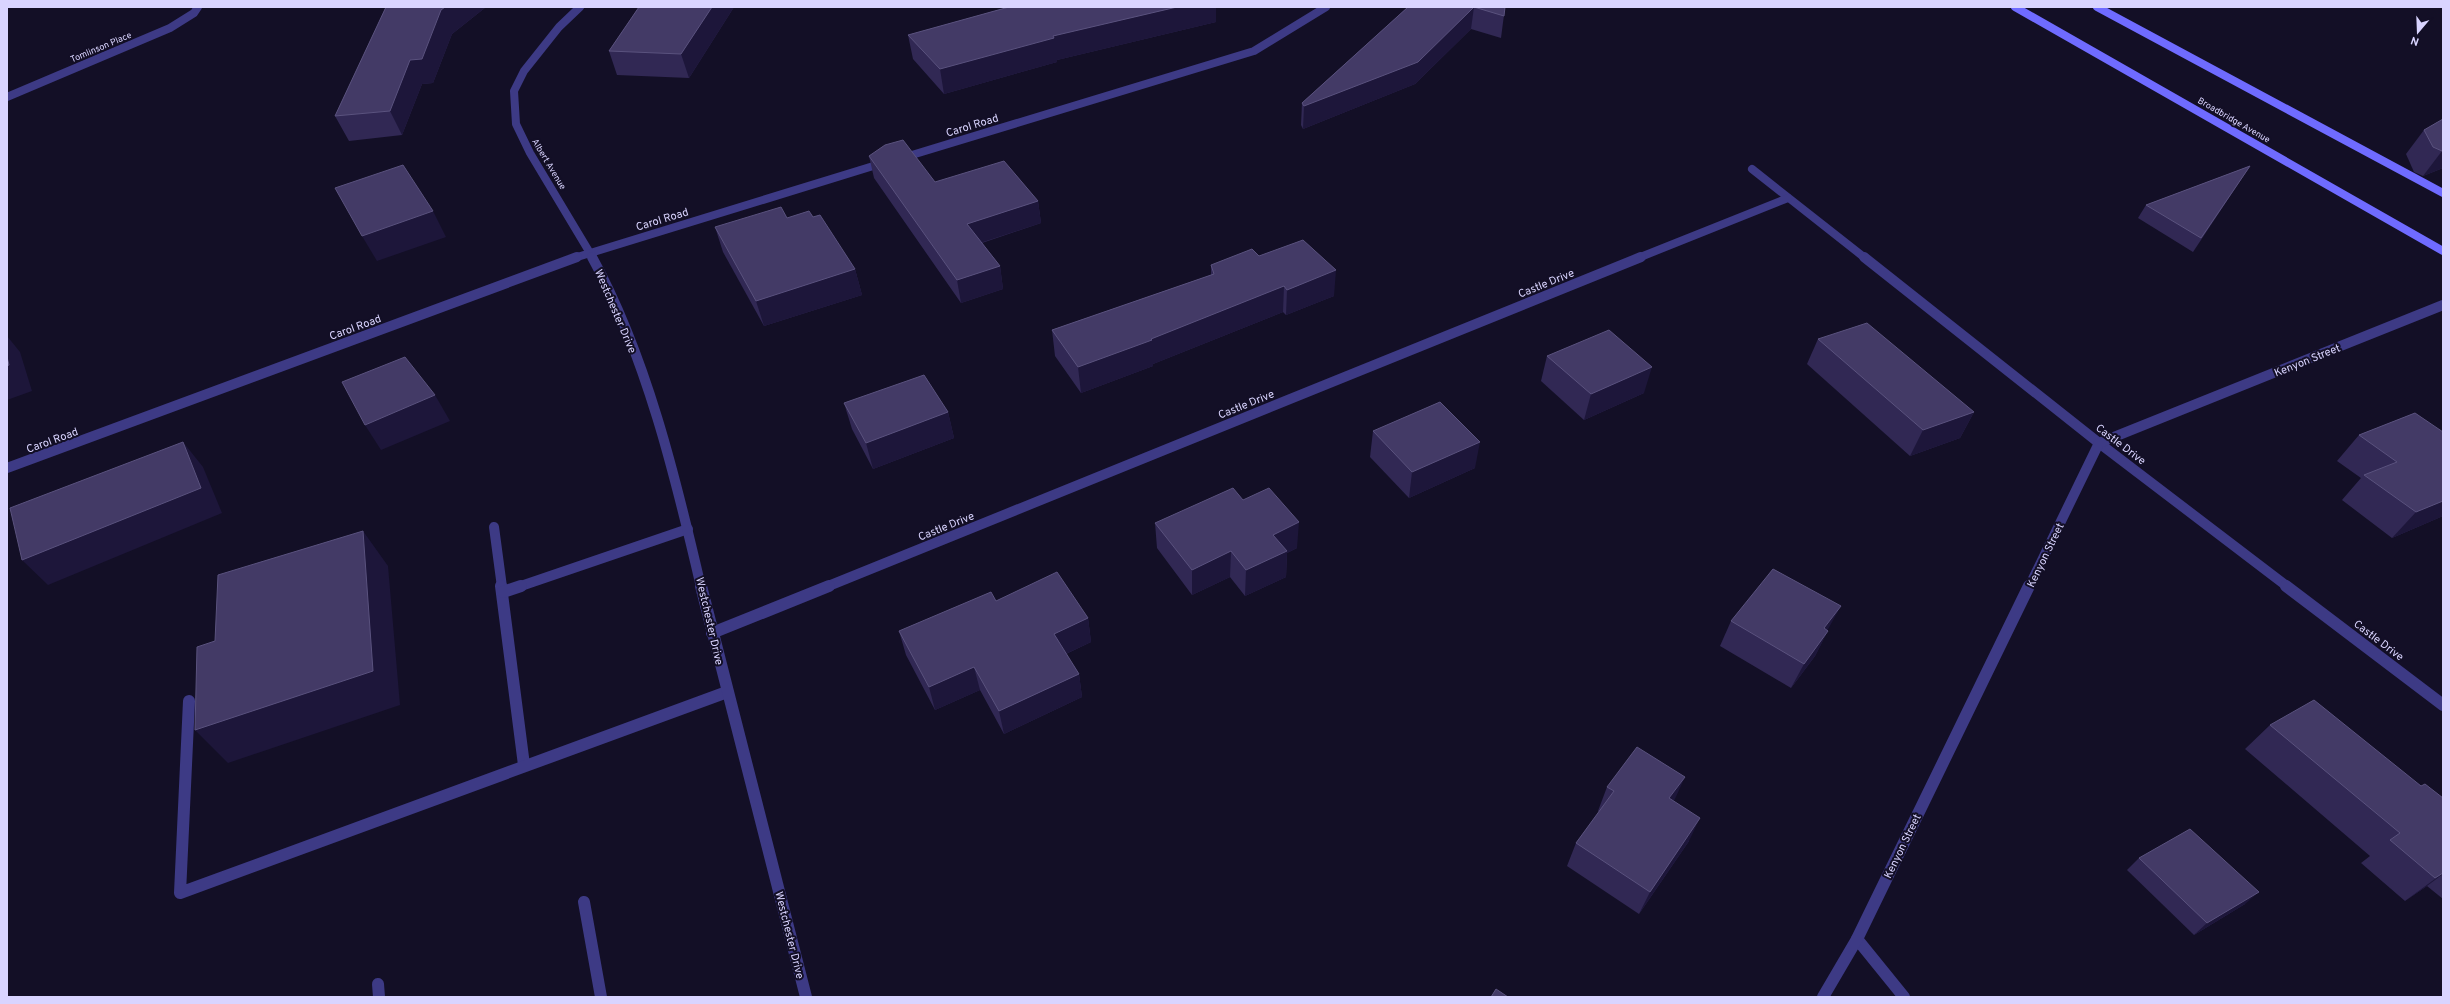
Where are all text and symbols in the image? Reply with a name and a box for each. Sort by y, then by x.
north arrow [2398,12,2438,52]
street label: Tomlinson Place [69,30,134,65]
text: N [2409,33,2421,48]
street label: Broadbridge Avenue [2196,95,2272,146]
street label: Carol Road [944,111,1000,141]
street label: Albert Avenue [529,137,568,192]
street label: Carol Road [634,205,690,235]
street label: Castle Drive [1516,266,1577,302]
street label: Westchester Drive [591,267,639,355]
street label: Carol Road [328,312,383,344]
street label: Kenyon Street [2272,341,2342,381]
street label: Castle Drive [1216,387,1277,423]
street label: Castle Drive [2092,421,2148,468]
street label: Carol Road [25,425,80,457]
street label: Castle Drive [916,509,977,545]
street label: Kenyon Street [2024,521,2068,590]
street label: Westchester Drive [692,576,726,667]
street label: Castle Drive [2350,617,2406,664]
street label: Kenyon Street [1881,812,1925,881]
street label: Westchester Drive [771,890,807,981]

